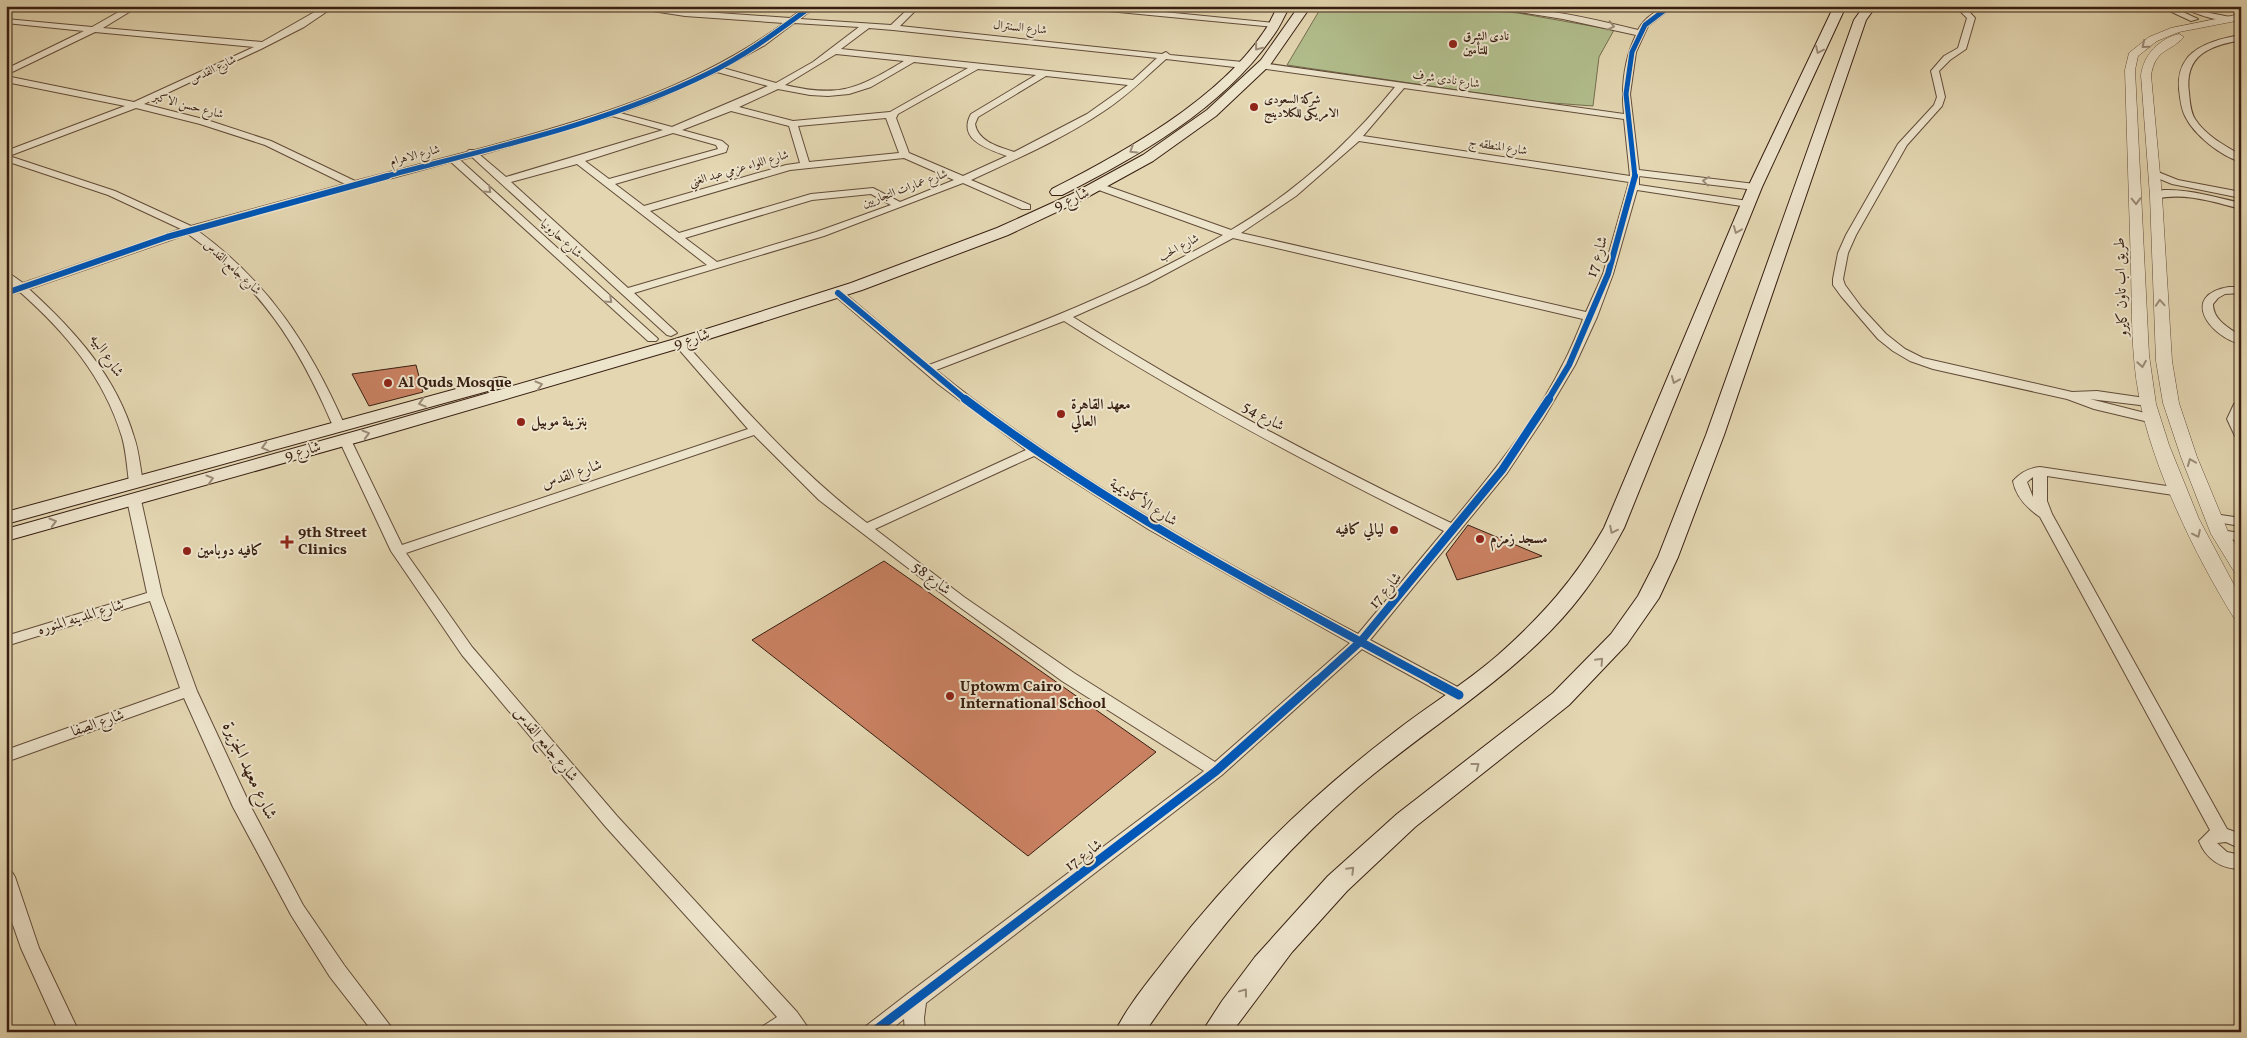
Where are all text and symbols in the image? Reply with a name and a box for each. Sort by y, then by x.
street label: شارع السنترال [992,17,1048,41]
one-way arrow [1606,20,1615,31]
place label: نادى الشرق للتأمين [1463,29,1509,59]
marker: نادى الشرق للتأمين [1447,38,1459,50]
one-way arrow [2142,40,2151,48]
one-way arrow [1255,41,1263,50]
one-way arrow [1815,45,1826,54]
street label: شارع القدس [187,52,240,90]
street label: شارع نادى شرف [1411,67,1481,95]
street label: شارع حسن الاكبر [148,88,225,125]
place label: شركة السعودى الامريكى للكلادينج [1264,91,1339,124]
marker: شركة السعودى الامريكى للكلادينج [1248,101,1260,113]
street label: شارع المنطقه ج [1467,134,1529,162]
street label: شارع الاهرام [388,142,442,172]
one-way arrow [1130,144,1139,154]
street label: شارع اللواء عزمي عبد الغني [687,147,792,194]
street label: شارع عمارات التجاريين [860,166,951,214]
one-way arrow [1702,176,1710,187]
street label: شارع 9 [1051,183,1094,218]
one-way arrow [483,185,492,194]
one-way arrow [2130,198,2141,206]
street label: شارع حارونيا [535,216,585,264]
one-way arrow [1733,225,1743,234]
street label: شارع الحب [1156,231,1203,267]
street label: شارع 17 [1582,234,1615,281]
street label: شارع جامع القدس [198,237,264,300]
street label: طريق اب تاون كايرو [2110,237,2134,339]
one-way arrow [603,294,612,303]
one-way arrow [2154,299,2165,307]
street label: شارع 9 [671,325,713,356]
street label: شارع البيه [83,330,128,382]
one-way arrow [2136,360,2147,368]
place label: Al Quds Mosque [398,373,512,394]
one-way arrow [1671,375,1682,384]
marker: Al Quds Mosque [382,377,394,389]
one-way arrow [535,380,543,390]
place label: معهد القاهرة العالي [1070,395,1131,433]
street label: شارع 54 [1238,397,1288,438]
one-way arrow [418,398,426,408]
marker: معهد القاهرة العالي [1055,408,1067,420]
place label: بنزينة موبيل [531,412,587,433]
marker: بنزينة موبيل [515,416,527,428]
one-way arrow [362,430,370,440]
street label: شارع 9 [282,437,324,468]
one-way arrow [261,441,269,451]
street label: شارع القدس [539,455,605,496]
one-way arrow [2187,458,2197,467]
street label: شارع الأكاديمية [1105,472,1182,533]
one-way arrow [205,474,213,484]
one-way arrow [49,518,57,528]
place label: ليالي كافيه [1335,520,1384,541]
place label: 9th Street Clinics [298,523,367,561]
marker: ليالي كافيه [1388,524,1400,536]
one-way arrow [1608,525,1619,534]
place label: مسجد زمزم [1490,529,1548,551]
one-way arrow [2191,529,2201,538]
marker: مسجد زمزم [1474,533,1486,545]
marker: 9th Street Clinics [280,535,294,549]
place label: كافيه دوبامين [197,541,263,562]
marker: كافيه دوبامين [181,545,193,557]
street label: شارع 58 [907,557,955,601]
street label: شارع 17 [1364,568,1408,615]
street label: شارع المدينه المنوره [35,595,127,642]
one-way arrow [1594,658,1603,667]
place label: Uptowm Cairo International School [960,677,1106,715]
marker: Uptowm Cairo International School [944,690,956,702]
street label: شارع جامع القدس [506,703,582,788]
street label: شارع الصفا [69,705,128,744]
street label: شارع معهد الجزيرة [214,718,283,825]
one-way arrow [1470,764,1479,772]
street label: شارع 17 [1061,835,1108,878]
one-way arrow [1345,867,1354,876]
one-way arrow [1238,988,1247,998]

